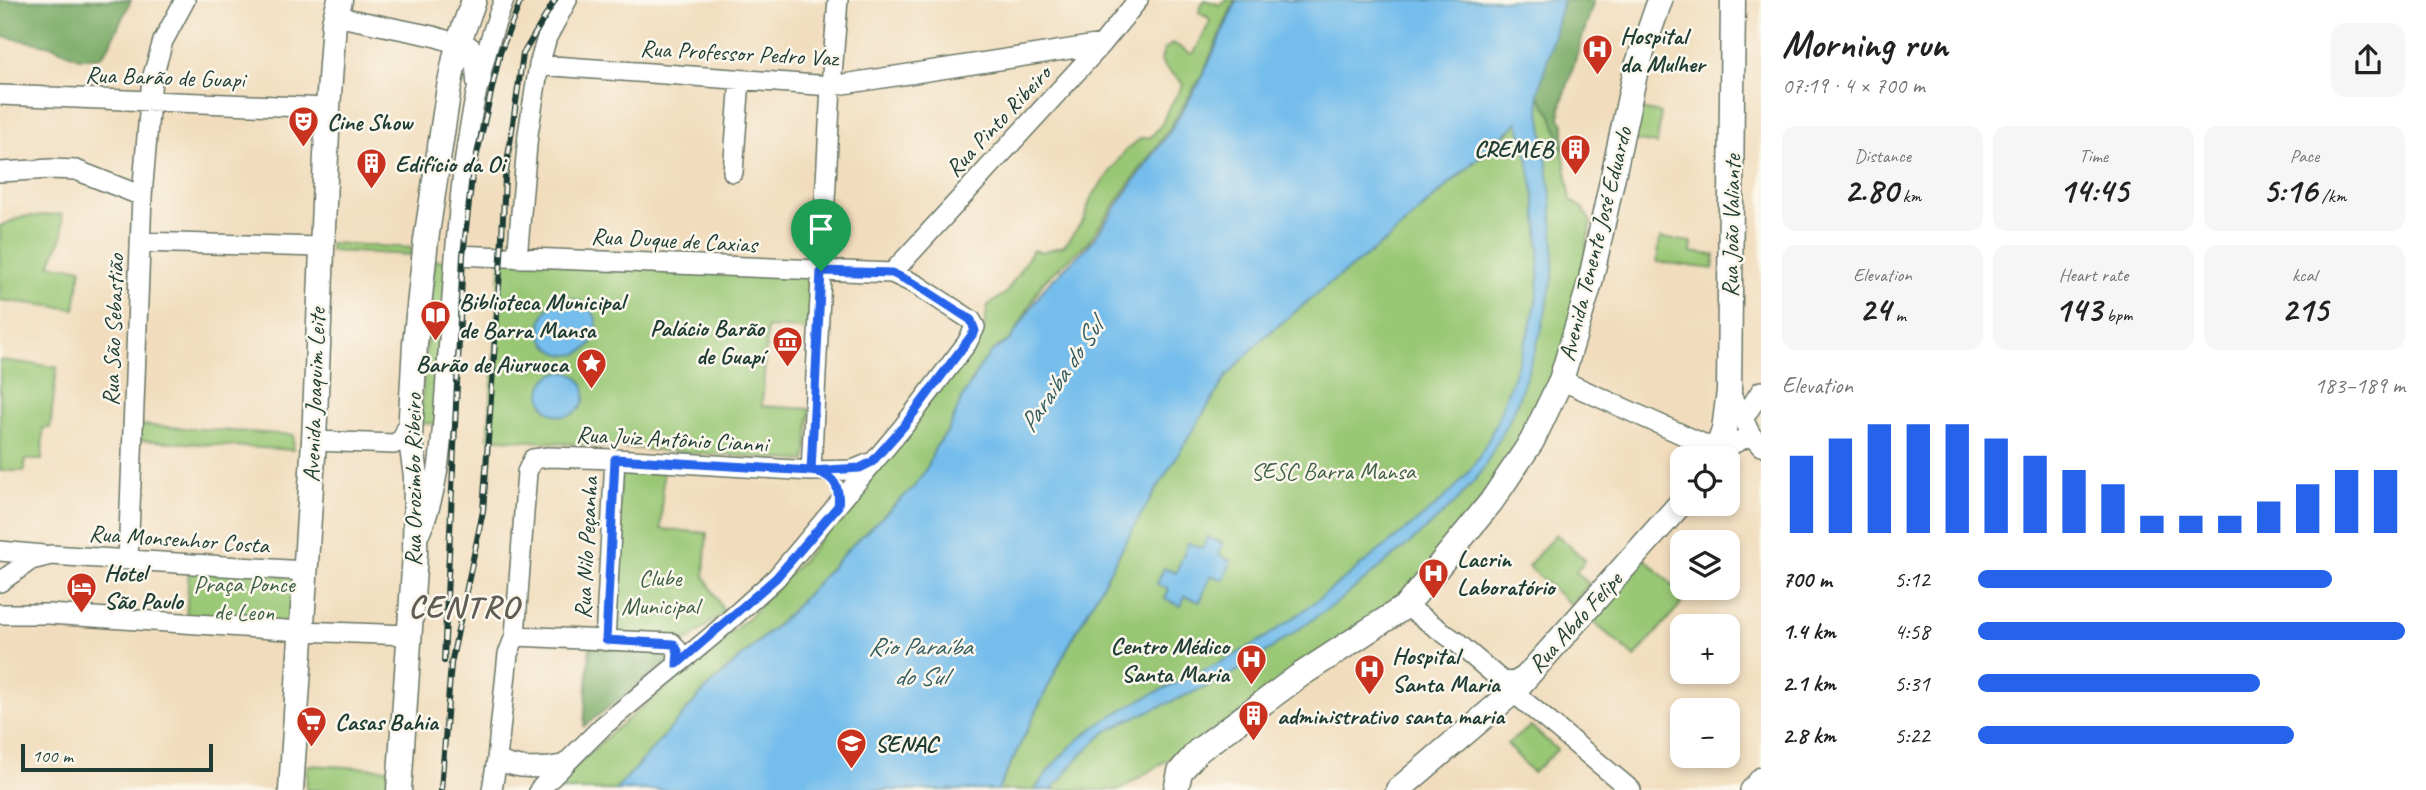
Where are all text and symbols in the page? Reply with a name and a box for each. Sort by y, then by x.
place label: Hospital da Mulher [1620,21,1707,79]
text: Morning run [1782,21,1948,68]
button: share [2331,23,2405,97]
street label: Rua Professor Pedro Vaz [639,33,841,73]
hospital icon: Hospital da Mulher [1580,33,1614,77]
street label: Rua Pinto Ribeiro [939,57,1059,183]
street label: Rua Barão de Guapi [85,59,248,95]
text: 07:19 · 4 × 700 m [1782,71,1925,100]
theatre icon: Cine Show [287,105,321,149]
place label: Cine Show [327,107,415,137]
street label: Avenida Tenente José Eduardo [1551,122,1639,364]
building icon: CREMEB [1559,132,1593,176]
place label: CREMEB [1474,134,1555,164]
text: Distance [1854,144,1911,168]
text: Time [2079,144,2108,168]
text: Pace [2290,144,2319,168]
building icon: Edifício da Oi [355,147,389,191]
place label: Edifício da Oi [395,149,508,179]
street label: Rua João Valiante [1715,152,1747,298]
text: 2.80 [1844,168,1898,213]
text: 14:45 [2059,168,2128,213]
text: 5:16 [2263,168,2317,213]
text: km [1898,184,1921,208]
text: /km [2317,184,2346,208]
pin [791,199,851,271]
icon: arrive [802,210,840,248]
street label: Rua Duque de Caxias [590,221,761,259]
street label: Rua São Sebastião [95,252,131,407]
text: Elevation [1853,263,1912,287]
text: Heart rate [2059,263,2128,287]
text: kcal [2292,263,2317,287]
place label: Biblioteca Municipal de Barra Mansa [459,287,629,345]
text: 24 [1859,287,1891,332]
text: 143 [2055,287,2102,332]
text: 215 [2281,287,2328,332]
library icon: Biblioteca Municipal de Barra Mansa [419,299,453,343]
text: m [1891,303,1906,327]
text: bpm [2102,303,2132,327]
street label: Avenida Joaquim Leite [296,305,332,483]
water label: Paraiba do Sul [1011,306,1115,438]
place label: Palácio Barão de Guapí [650,313,769,371]
museum icon: Palácio Barão de Guapí [770,325,804,369]
place icon: Barão de Aiuruoca [574,347,608,391]
place label: Barão de Aiuruoca [416,349,570,379]
text: Elevation [1782,371,1853,400]
text: 183–189 m [2314,371,2405,400]
street label: Rua Orozimbo Ribeiro [398,392,428,566]
street label: Rua Juiz Antônio Cianni [575,419,771,459]
map controls [1670,446,1740,768]
button: locate [1670,446,1740,516]
park label: SESC Barra Mansa [1251,456,1417,486]
street label: Rua Nilo Peçanha [567,475,605,620]
street label: Rua Monsenhor Costa [88,518,271,560]
button: layers [1670,530,1740,600]
place label: Lacrin Laboratório [1457,544,1557,602]
hospital icon: Lacrin Laboratório [1417,556,1451,600]
place label: Hotel São Paulo [104,558,185,616]
park label: Clube Municipal [621,563,703,621]
street label: Rua Abdo Felipe [1522,563,1630,679]
text: 700 m [1782,565,1832,594]
text: 5:12 [1894,565,1930,594]
park label: Praça Ponce de Leon [194,569,297,627]
hotel icon: Hotel São Paulo [64,570,98,614]
district label: CENTRO [408,586,522,627]
button: + [1670,614,1740,684]
text: 1.4 km [1782,617,1836,646]
text: 4:58 [1894,617,1930,646]
water label: Rio Paraíba do Sul [868,630,975,693]
place label: Centro Médico Santa Maria [1110,631,1231,689]
place label: Hospital Santa Maria [1392,641,1502,699]
hospital icon: Centro Médico Santa Maria [1235,643,1269,687]
hospital icon: Hospital Santa Maria [1352,653,1386,697]
text: 2.1 km [1782,669,1836,698]
text: 5:31 [1894,669,1930,698]
button: − [1670,698,1740,768]
building icon: administrativo santa maria [1237,699,1271,743]
place label: administrativo santa maria [1277,701,1506,731]
supermarket icon: Casas Bahia [295,705,329,749]
place label: Casas Bahia [335,707,440,737]
text: 2.8 km [1782,721,1836,750]
text: 5:22 [1894,721,1930,750]
school or university icon: SENAC [835,727,869,771]
place label: SENAC [875,729,941,759]
scale bar [21,741,214,773]
text: 100 m [32,744,73,768]

